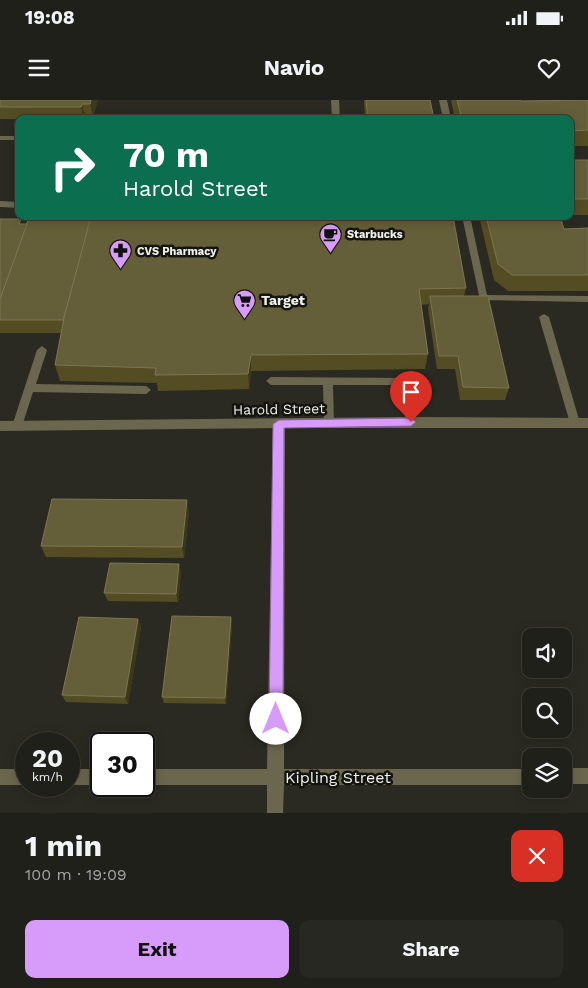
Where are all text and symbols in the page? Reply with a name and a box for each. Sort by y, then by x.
text: 19:08 [25,6,75,29]
icon: menu [25,54,53,82]
icon: heart [535,54,563,82]
text: Navio [264,55,324,80]
text: 70 m [123,134,209,176]
icon: right [40,135,105,200]
text: Harold Street [123,176,268,201]
cafe icon: Starbucks [319,222,343,253]
place label: Starbucks [347,228,403,241]
pharmacy icon: CVS Pharmacy [109,239,133,270]
place label: CVS Pharmacy [137,245,217,258]
supermarket icon: Target [233,288,257,319]
place label: Target [261,292,305,308]
pin [390,371,432,422]
icon: arrive [397,378,425,406]
street label: Harold Street [233,400,325,418]
map controls [522,628,572,798]
button: sound [522,628,572,678]
button: search [522,688,572,738]
position arrow [249,692,301,744]
speed limit sign: 30 [90,732,155,797]
text: 20 [32,744,63,773]
button: layers [522,748,572,798]
street label: Kipling Street [285,768,391,787]
text: km/h [32,770,63,784]
text: 1 min [25,828,102,863]
button: close [511,830,563,882]
text: 100 m · 19:09 [25,865,127,884]
button: Exit [25,920,289,978]
button: Share [299,920,563,978]

